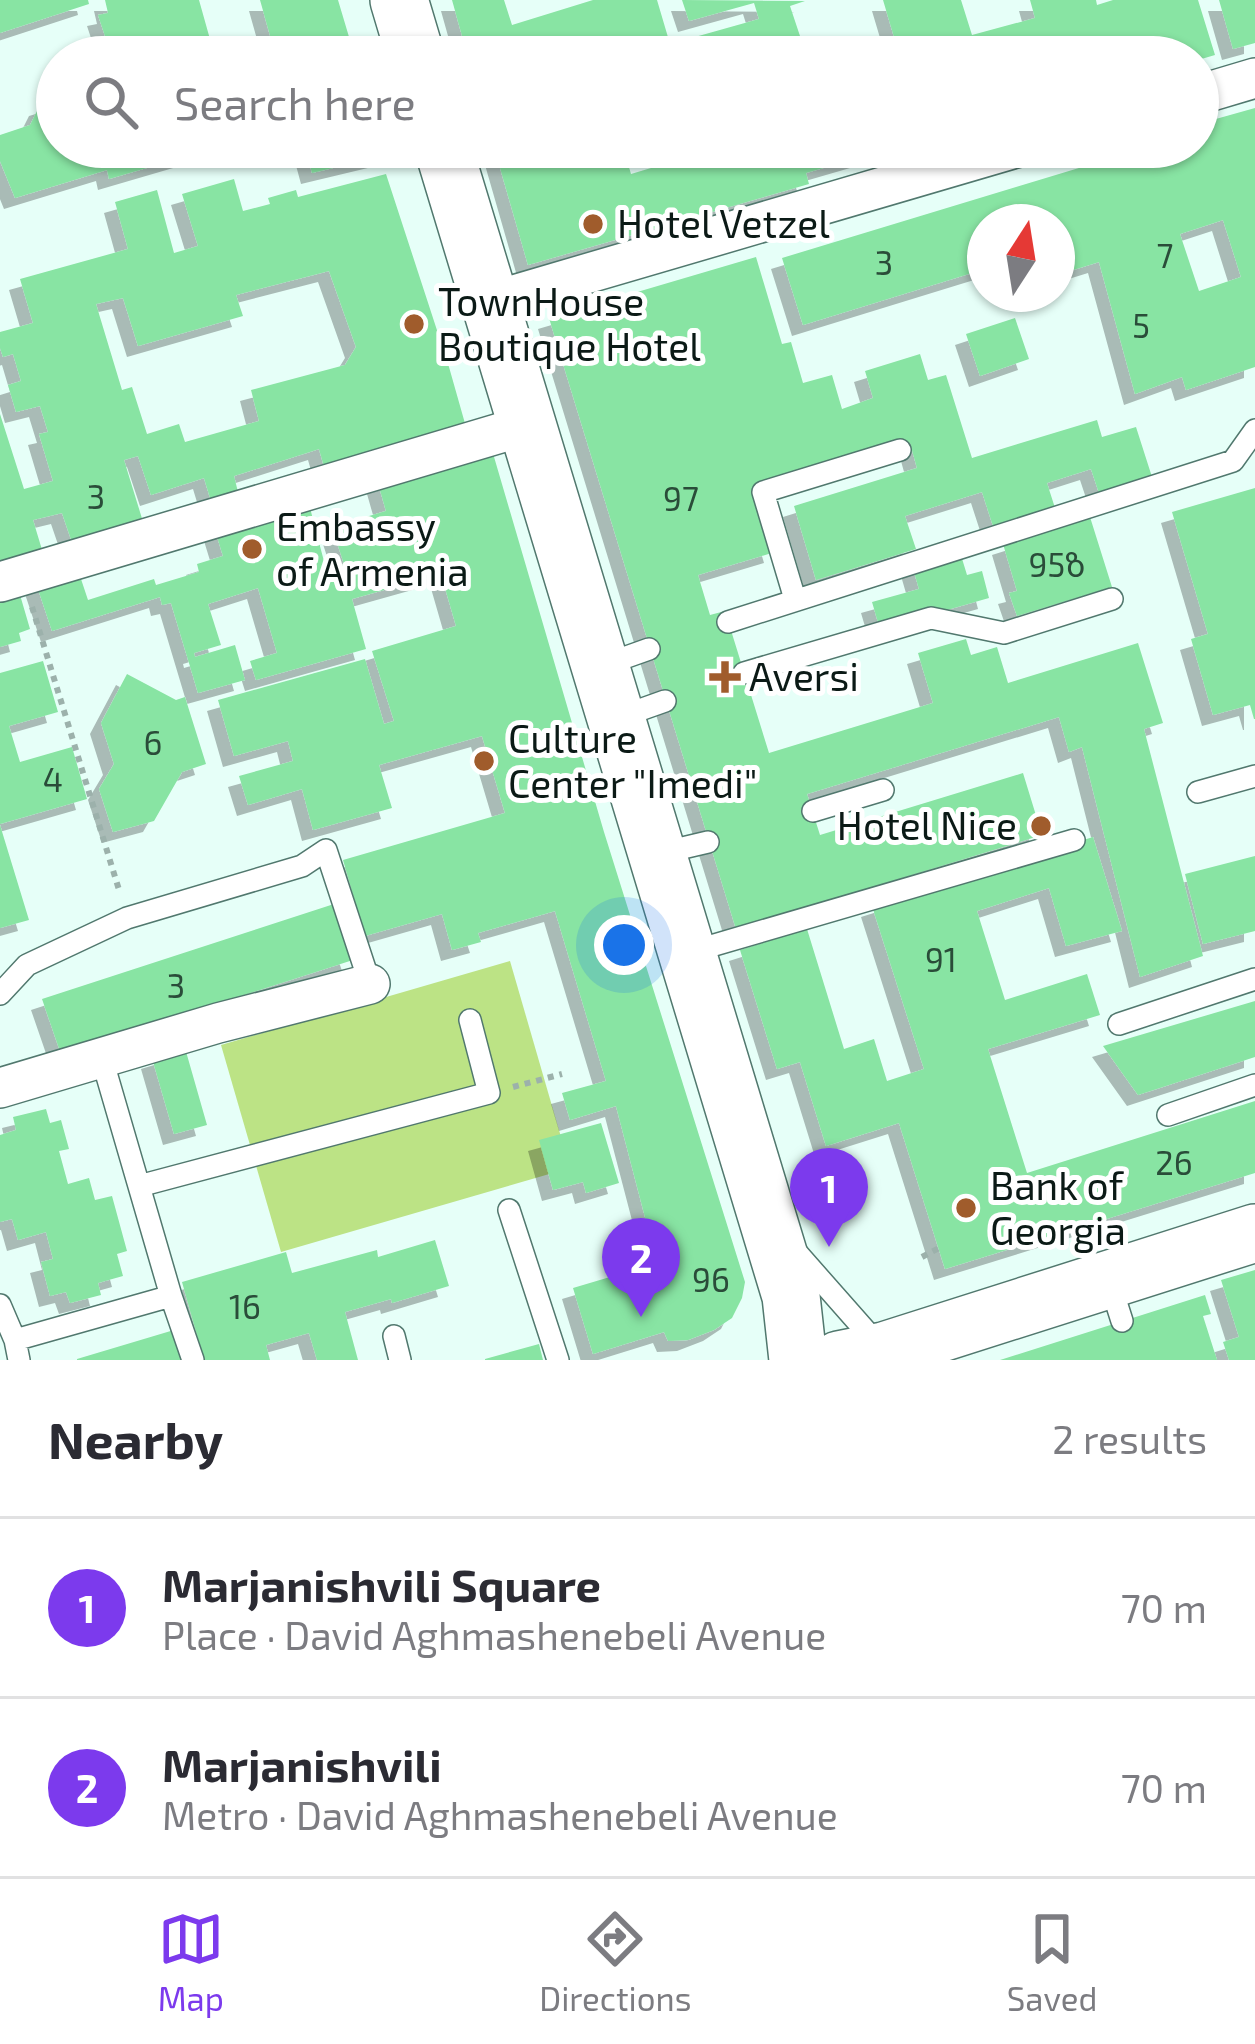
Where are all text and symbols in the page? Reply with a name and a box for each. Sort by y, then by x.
search box [36,36,1219,168]
icon: search [78,69,144,135]
text: Search here [174,75,416,129]
place label: Hotel Vetzel [617,199,830,246]
north arrow [967,204,1075,312]
marker: Hotel Vetzel [580,211,606,237]
house number: 7 [1157,235,1173,275]
house number: 3 [875,242,893,282]
place label: TownHouse Boutique Hotel [438,277,701,369]
house number: 5 [1132,305,1150,345]
marker: TownHouse Boutique Hotel [401,311,427,337]
house number: 3 [87,476,105,516]
house number: 97 [663,478,699,518]
place label: Embassy of Armenia [276,502,469,594]
marker: Embassy of Armenia [239,536,265,562]
house number: 95ზ [1029,544,1086,584]
place label: Aversi [749,652,859,699]
marker: Aversi [712,664,738,690]
place label: Culture Center "Imedi" [508,714,758,806]
house number: 6 [144,722,162,762]
marker: Culture Center "Imedi" [471,748,497,774]
house number: 4 [43,759,63,799]
place label: Hotel Nice [837,801,1017,848]
marker: Hotel Nice [1028,813,1054,839]
your location [594,915,654,975]
house number: 91 [925,939,957,979]
house number: 3 [167,965,185,1005]
house number: 26 [1155,1142,1193,1182]
pin: 1 [790,1148,868,1247]
place label: Bank of Georgia [990,1161,1126,1253]
marker: Bank of Georgia [953,1195,979,1221]
pin: 2 [602,1218,680,1317]
house number: 96 [692,1259,730,1299]
house number: 16 [229,1286,261,1326]
text: Nearby [48,1408,223,1469]
text: 2 results [1052,1415,1207,1462]
text: Marjanishvili Square [162,1557,601,1611]
text: 1 [79,1584,95,1631]
text: 70 m [1121,1584,1207,1631]
text: Place · David Aghmashenebeli Avenue [162,1611,826,1658]
text: Marjanishvili [162,1737,442,1791]
text: 2 [76,1764,98,1811]
text: 70 m [1121,1764,1207,1811]
text: Metro · David Aghmashenebeli Avenue [162,1791,838,1838]
tab: Map [158,1906,224,2018]
tab: Directions [539,1906,691,2018]
tab: Saved [1007,1906,1097,2018]

